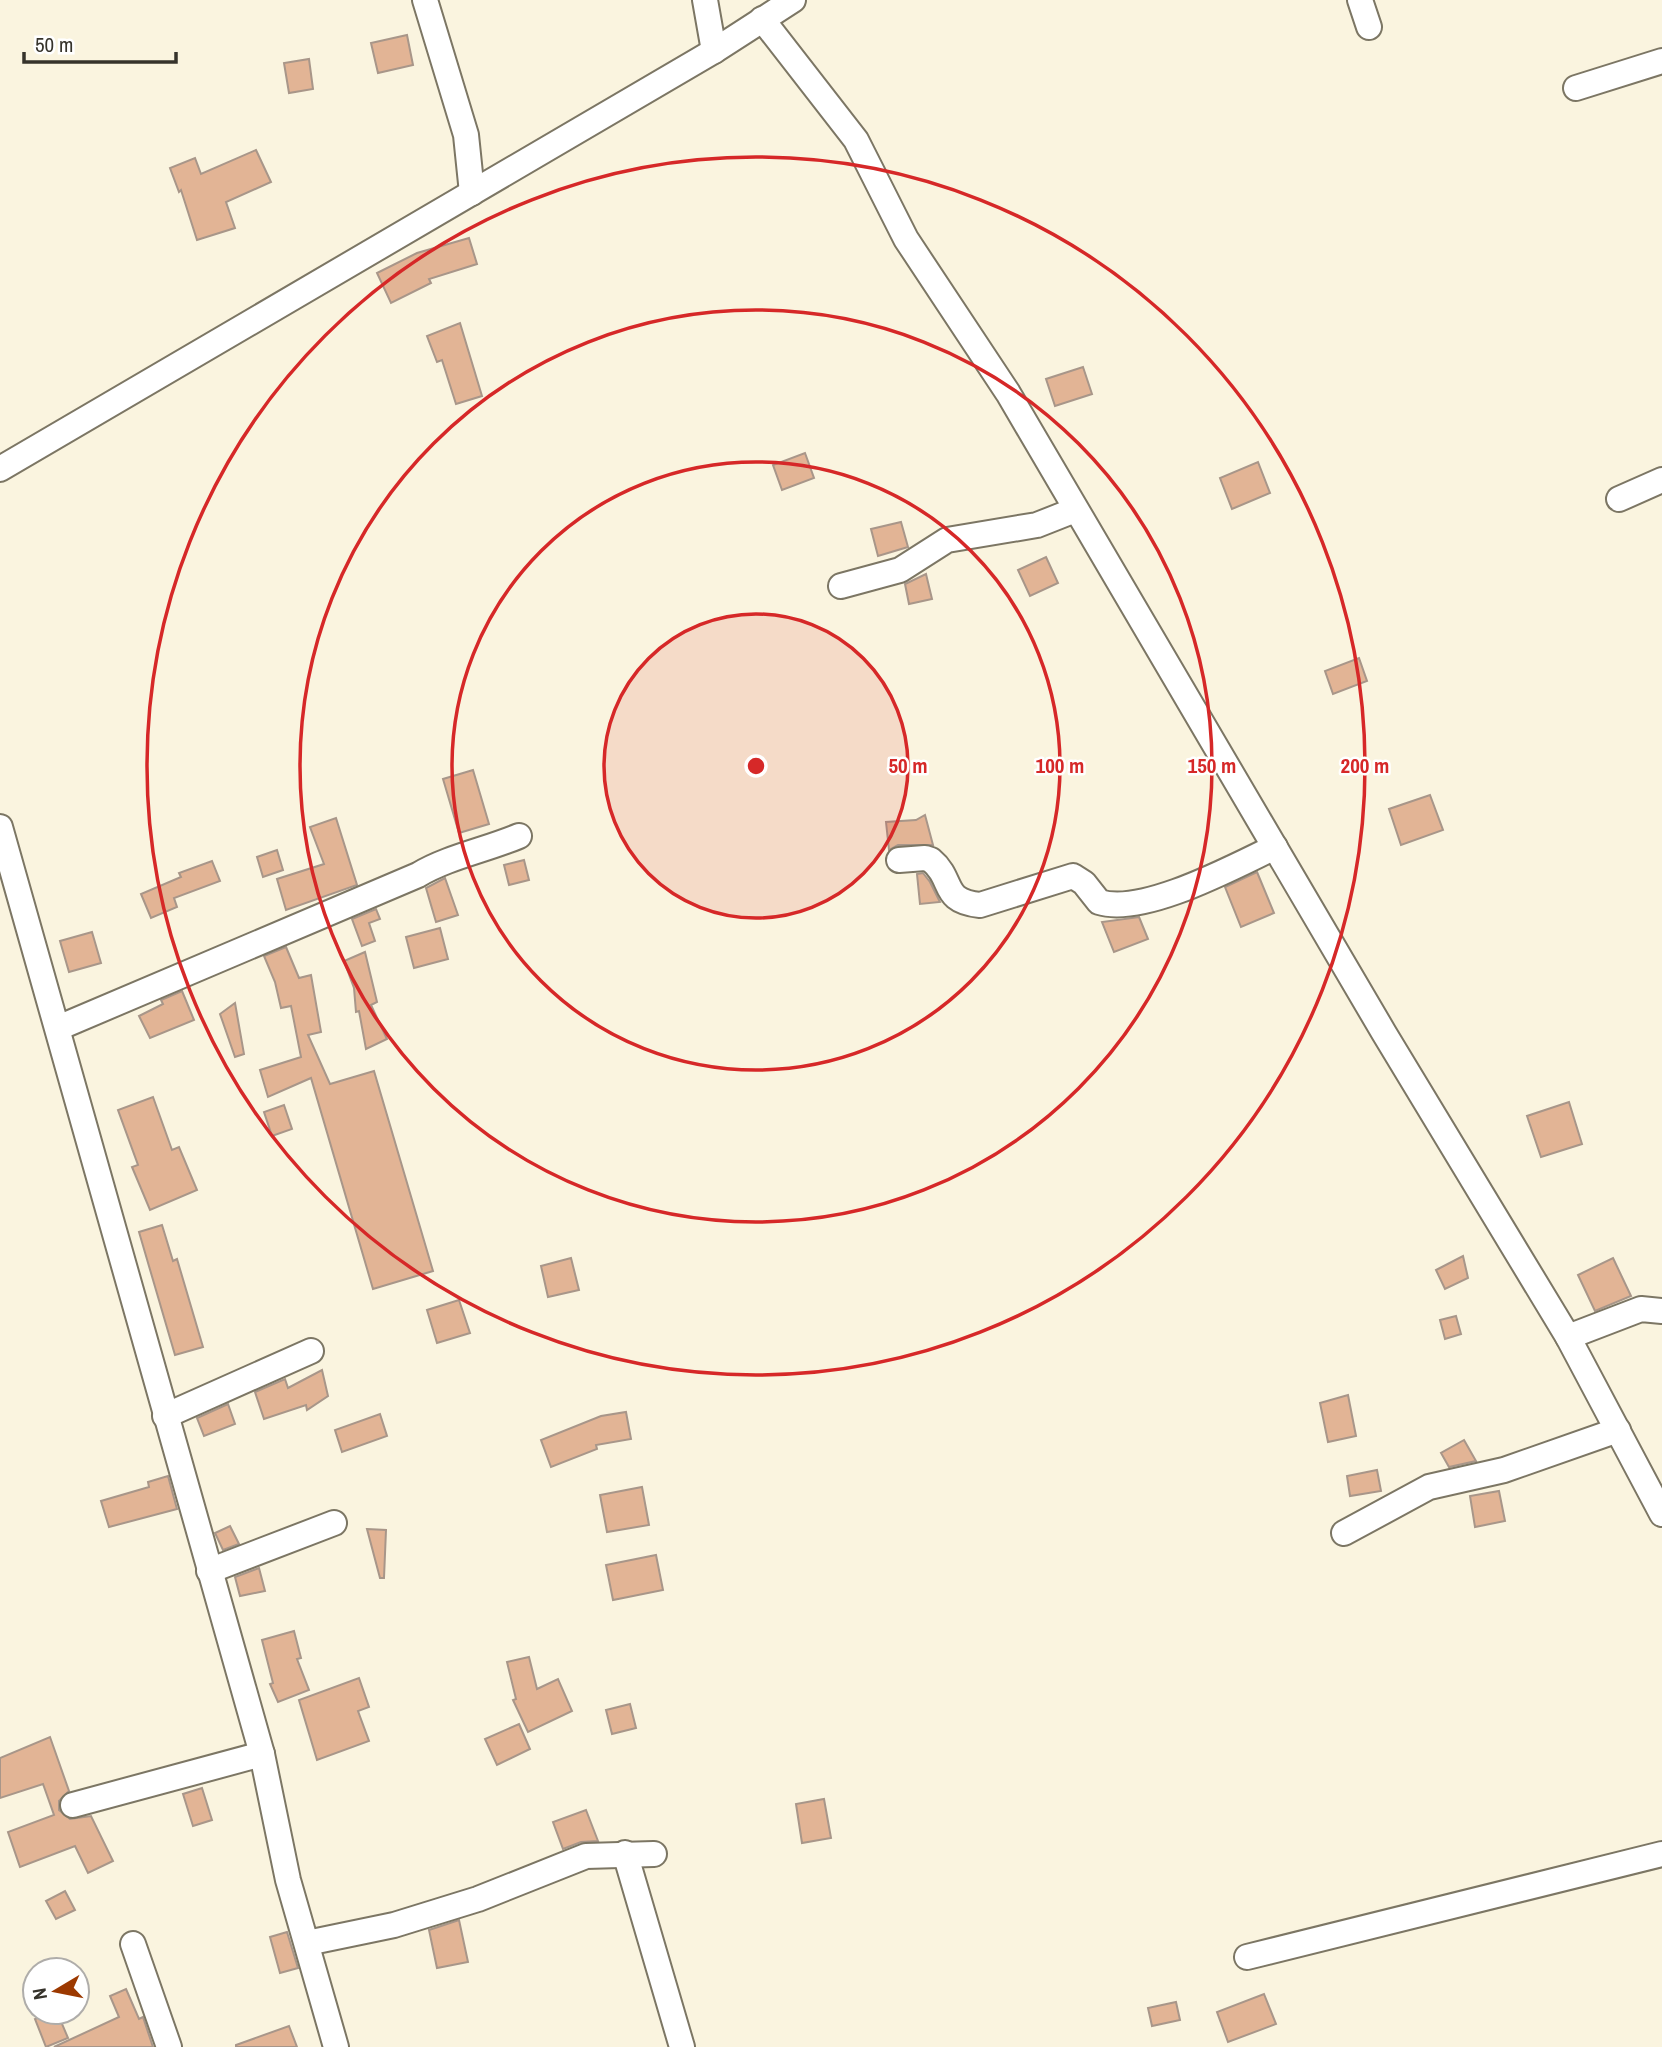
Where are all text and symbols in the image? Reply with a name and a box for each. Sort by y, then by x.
scale bar [24,21,177,65]
text: 50 m [35,30,73,59]
text: 50 m [888,751,928,780]
text: 100 m [1036,751,1084,780]
text: 150 m [1188,751,1236,780]
text: 200 m [1341,751,1389,780]
centre of rings [744,754,768,778]
north arrow [21,1956,91,2026]
text: N [25,1986,53,2002]

